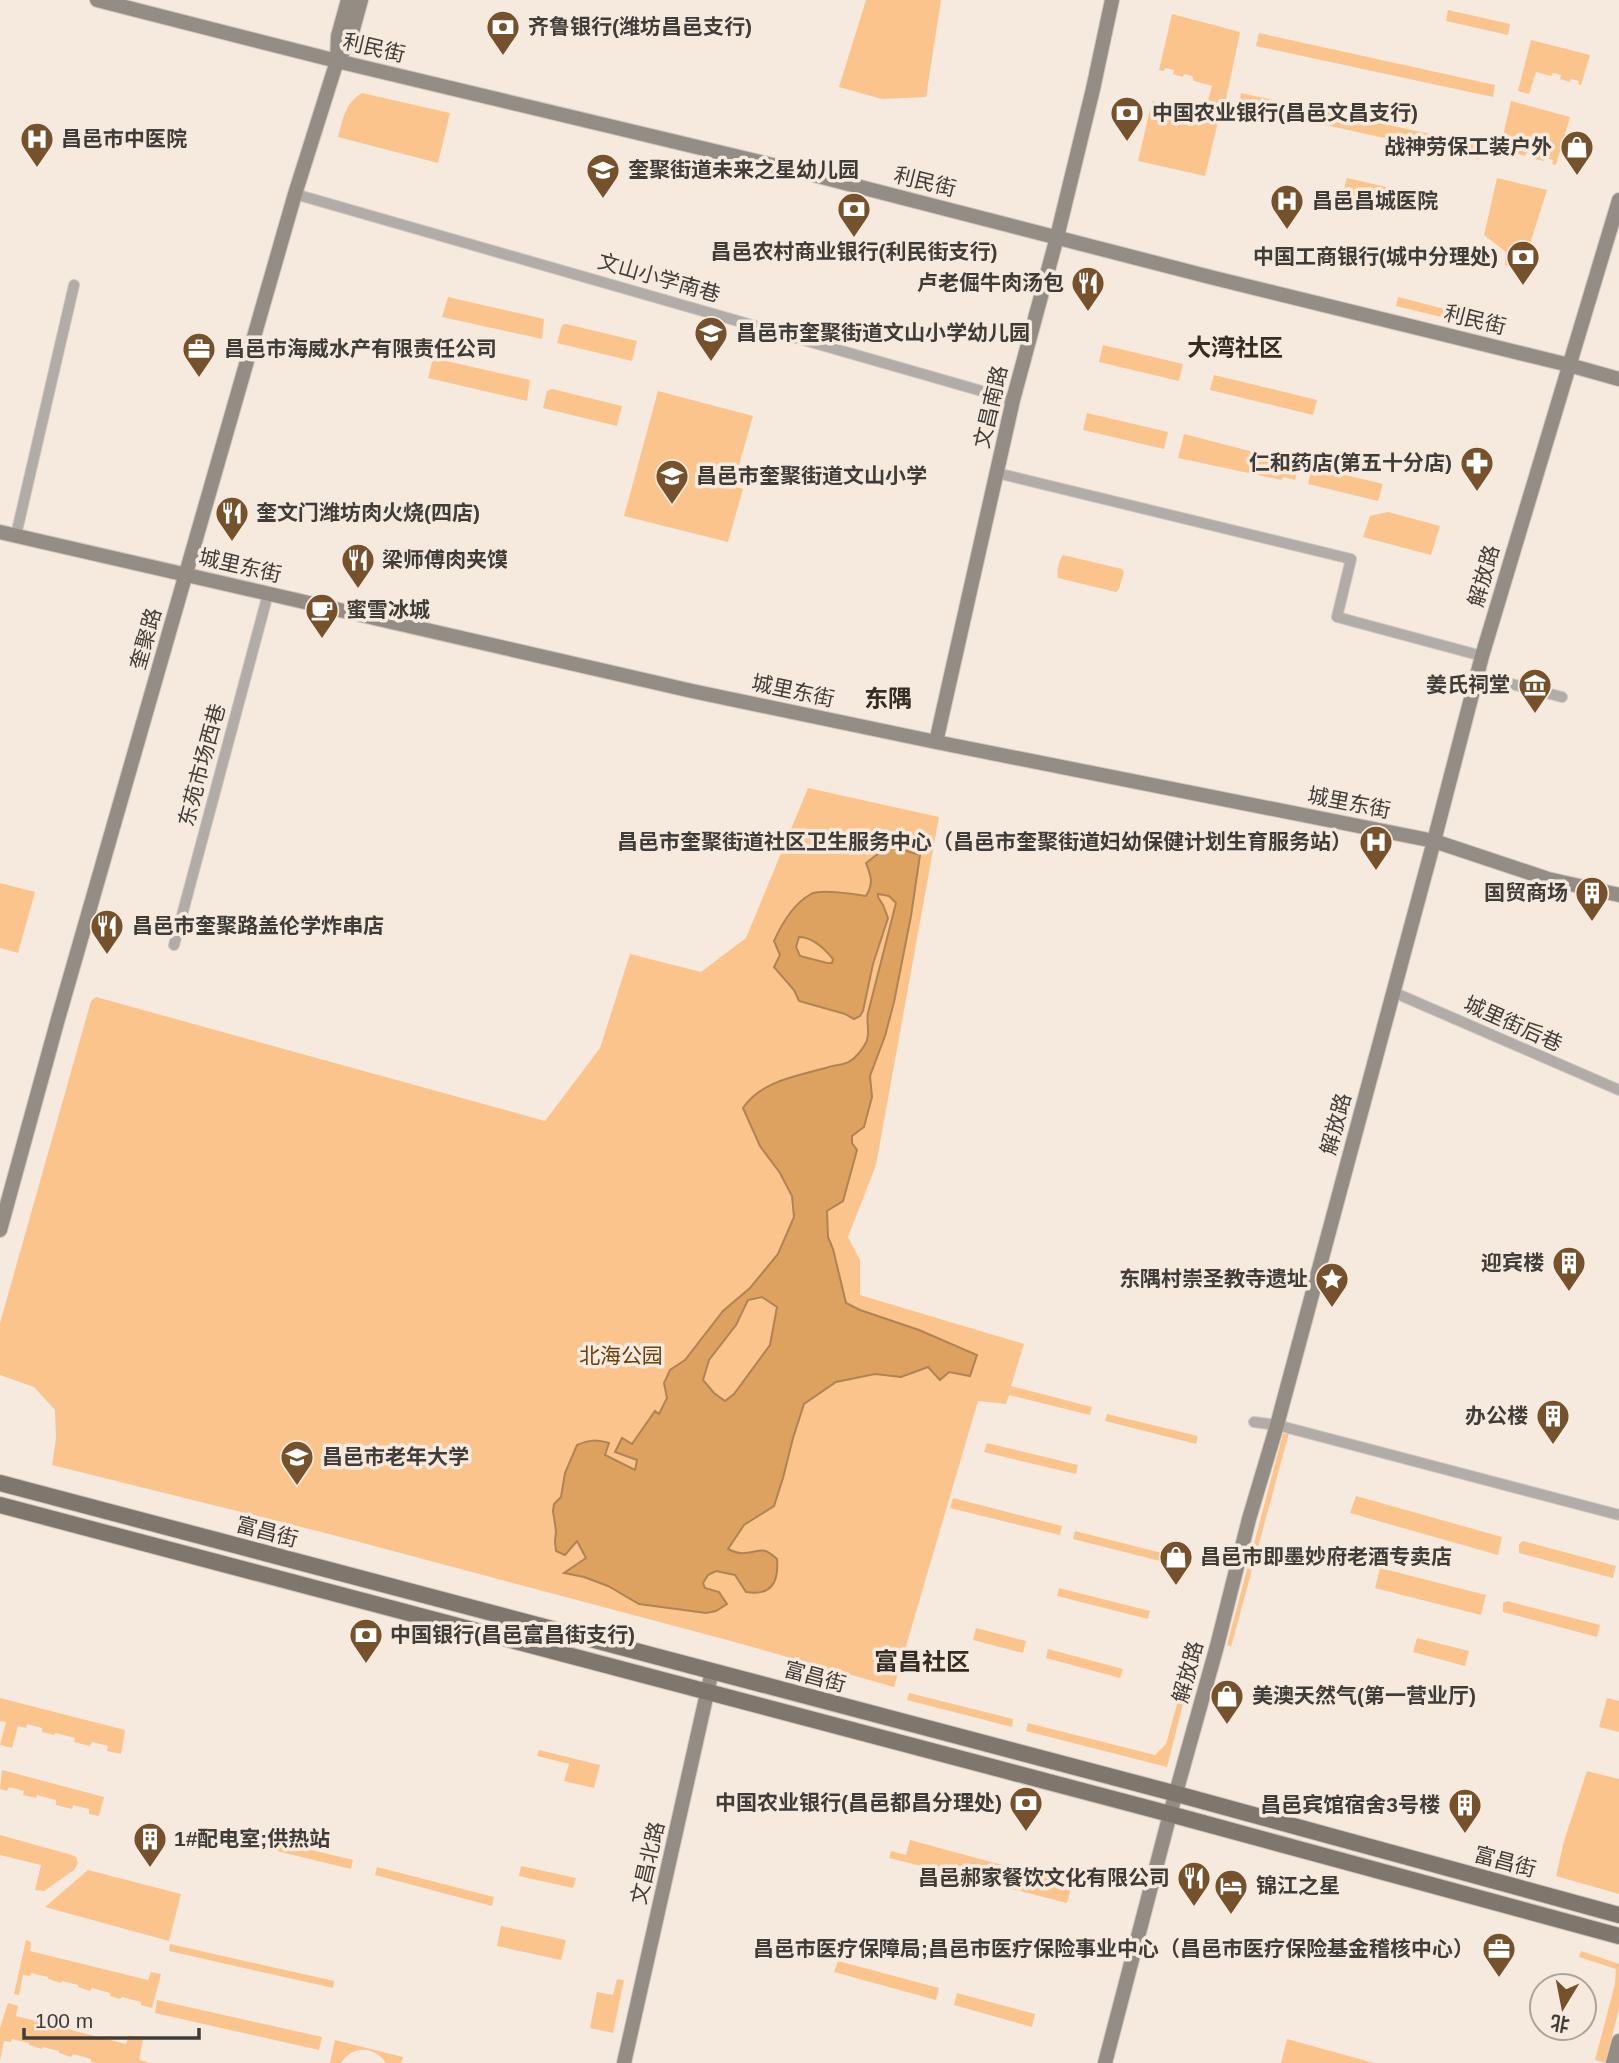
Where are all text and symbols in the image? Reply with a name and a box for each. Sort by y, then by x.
bank icon: 齐鲁银行(潍坊昌邑支行) [484,8,522,57]
place label: 齐鲁银行(潍坊昌邑支行) [528,15,752,38]
street label: 利民街 [341,29,407,66]
bank icon: 中国农业银行(昌邑文昌支行) [1108,94,1146,143]
place label: 中国农业银行(昌邑文昌支行) [1152,101,1418,124]
hospital icon: 昌邑市中医院 [18,120,56,169]
place label: 昌邑市中医院 [61,127,187,150]
shop icon: 战神劳保工装户外 [1558,128,1596,177]
place label: 战神劳保工装户外 [1384,135,1552,158]
school or university icon: 奎聚街道未来之星幼儿园 [584,151,622,200]
place label: 奎聚街道未来之星幼儿园 [628,158,859,181]
street label: 利民街 [892,163,958,200]
hospital icon: 昌邑昌城医院 [1268,182,1306,231]
place label: 昌邑昌城医院 [1312,189,1438,212]
bank icon: 昌邑农村商业银行(利民街支行) [835,190,873,239]
bank icon: 中国工商银行(城中分理处) [1504,238,1542,287]
place label: 昌邑农村商业银行(利民街支行) [711,240,998,263]
place label: 中国工商银行(城中分理处) [1253,245,1498,268]
street label: 文山小学南巷 [595,249,723,306]
restaurant icon: 卢老倔牛肉汤包 [1069,264,1107,313]
place label: 卢老倔牛肉汤包 [917,271,1064,294]
street label: 利民街 [1442,301,1508,338]
school or university icon: 昌邑市奎聚街道文山小学幼儿园 [692,314,730,363]
place label: 昌邑市奎聚街道文山小学幼儿园 [736,321,1030,344]
office icon: 昌邑市海威水产有限责任公司 [180,330,218,379]
district label: 大湾社区 [1187,334,1283,361]
place label: 昌邑市海威水产有限责任公司 [224,337,497,360]
street label: 文昌南路 [970,363,1011,450]
pharmacy icon: 仁和药店(第五十分店) [1458,444,1496,493]
place label: 仁和药店(第五十分店) [1249,451,1452,474]
school or university icon: 昌邑市奎聚街道文山小学 [653,457,691,506]
place label: 昌邑市奎聚街道文山小学 [696,464,927,487]
restaurant icon: 奎文门潍坊肉火烧(四店) [213,494,251,543]
place label: 奎文门潍坊肉火烧(四店) [256,501,480,524]
restaurant icon: 梁师傅肉夹馍 [339,541,377,590]
street label: 解放路 [1464,542,1503,609]
street label: 城里东街 [197,545,284,586]
place label: 梁师傅肉夹馍 [382,548,508,571]
cafe icon: 蜜雪冰城 [303,591,341,640]
place label: 蜜雪冰城 [346,598,430,621]
street label: 奎聚路 [126,605,165,672]
museum icon: 姜氏祠堂 [1516,666,1554,715]
street label: 城里东街 [750,671,837,710]
place label: 姜氏祠堂 [1426,673,1510,696]
district label: 东隅 [864,685,912,712]
street label: 东苑市场西巷 [174,701,229,829]
street label: 城里东街 [1306,783,1393,822]
hospital icon: 昌邑市奎聚街道社区卫生服务中心（昌邑市奎聚街道妇幼保健计划生育服务站） [1357,823,1395,872]
place label: 昌邑市奎聚街道社区卫生服务中心（昌邑市奎聚街道妇幼保健计划生育服务站） [617,830,1352,853]
building icon: 国贸商场 [1573,874,1611,923]
place label: 国贸商场 [1484,881,1568,904]
restaurant icon: 昌邑市奎聚路盖伦学炸串店 [88,907,126,956]
place label: 昌邑市奎聚路盖伦学炸串店 [132,914,384,937]
street label: 城里街后巷 [1461,992,1566,1055]
street label: 解放路 [1316,1090,1355,1157]
building icon: 迎宾楼 [1550,1244,1588,1293]
place label: 迎宾楼 [1481,1251,1544,1274]
place icon: 东隅村崇圣教寺遗址 [1313,1260,1351,1309]
place label: 东隅村崇圣教寺遗址 [1119,1267,1308,1290]
park label: 北海公园 [579,1344,663,1367]
building icon: 办公楼 [1534,1397,1572,1446]
place label: 办公楼 [1465,1404,1528,1427]
school or university icon: 昌邑市老年大学 [278,1438,316,1487]
place label: 昌邑市老年大学 [322,1445,469,1468]
street label: 富昌街 [234,1512,301,1551]
shop icon: 昌邑市即墨妙府老酒专卖店 [1157,1538,1195,1587]
place label: 昌邑市即墨妙府老酒专卖店 [1200,1545,1452,1568]
bank icon: 中国银行(昌邑富昌街支行) [347,1616,385,1665]
place label: 中国银行(昌邑富昌街支行) [390,1623,635,1646]
street label: 解放路 [1168,1638,1207,1705]
district label: 富昌社区 [874,1648,970,1675]
street label: 富昌街 [782,1657,849,1696]
shop icon: 美澳天然气(第一营业厅) [1208,1677,1246,1726]
place label: 美澳天然气(第一营业厅) [1252,1684,1476,1707]
bank icon: 中国农业银行(昌邑都昌分理处) [1007,1784,1045,1833]
building icon: 昌邑宾馆宿舍3号楼 [1446,1786,1484,1835]
place label: 中国农业银行(昌邑都昌分理处) [715,1791,1002,1814]
place label: 昌邑宾馆宿舍3号楼 [1260,1793,1440,1816]
street label: 文昌北路 [627,1819,668,1906]
building icon: 1#配电室;供热站 [131,1820,169,1869]
place label: 1#配电室;供热站 [174,1827,330,1850]
street label: 富昌街 [1472,1842,1539,1881]
restaurant icon: 昌邑郝家餐饮文化有限公司 [1175,1859,1213,1908]
place label: 昌邑郝家餐饮文化有限公司 [918,1866,1170,1889]
hotel icon: 锦江之星 [1212,1867,1250,1916]
place label: 锦江之星 [1256,1874,1340,1897]
office icon: 昌邑市医疗保障局;昌邑市医疗保险事业中心（昌邑市医疗保险基金稽核中心） [1480,1930,1518,1979]
place label: 昌邑市医疗保障局;昌邑市医疗保险事业中心（昌邑市医疗保险基金稽核中心） [753,1937,1474,1960]
north arrow [1528,1972,1598,2042]
scale bar [24,1996,200,2040]
text: 100 m [35,2009,93,2032]
text: 北 [1549,2011,1571,2035]

